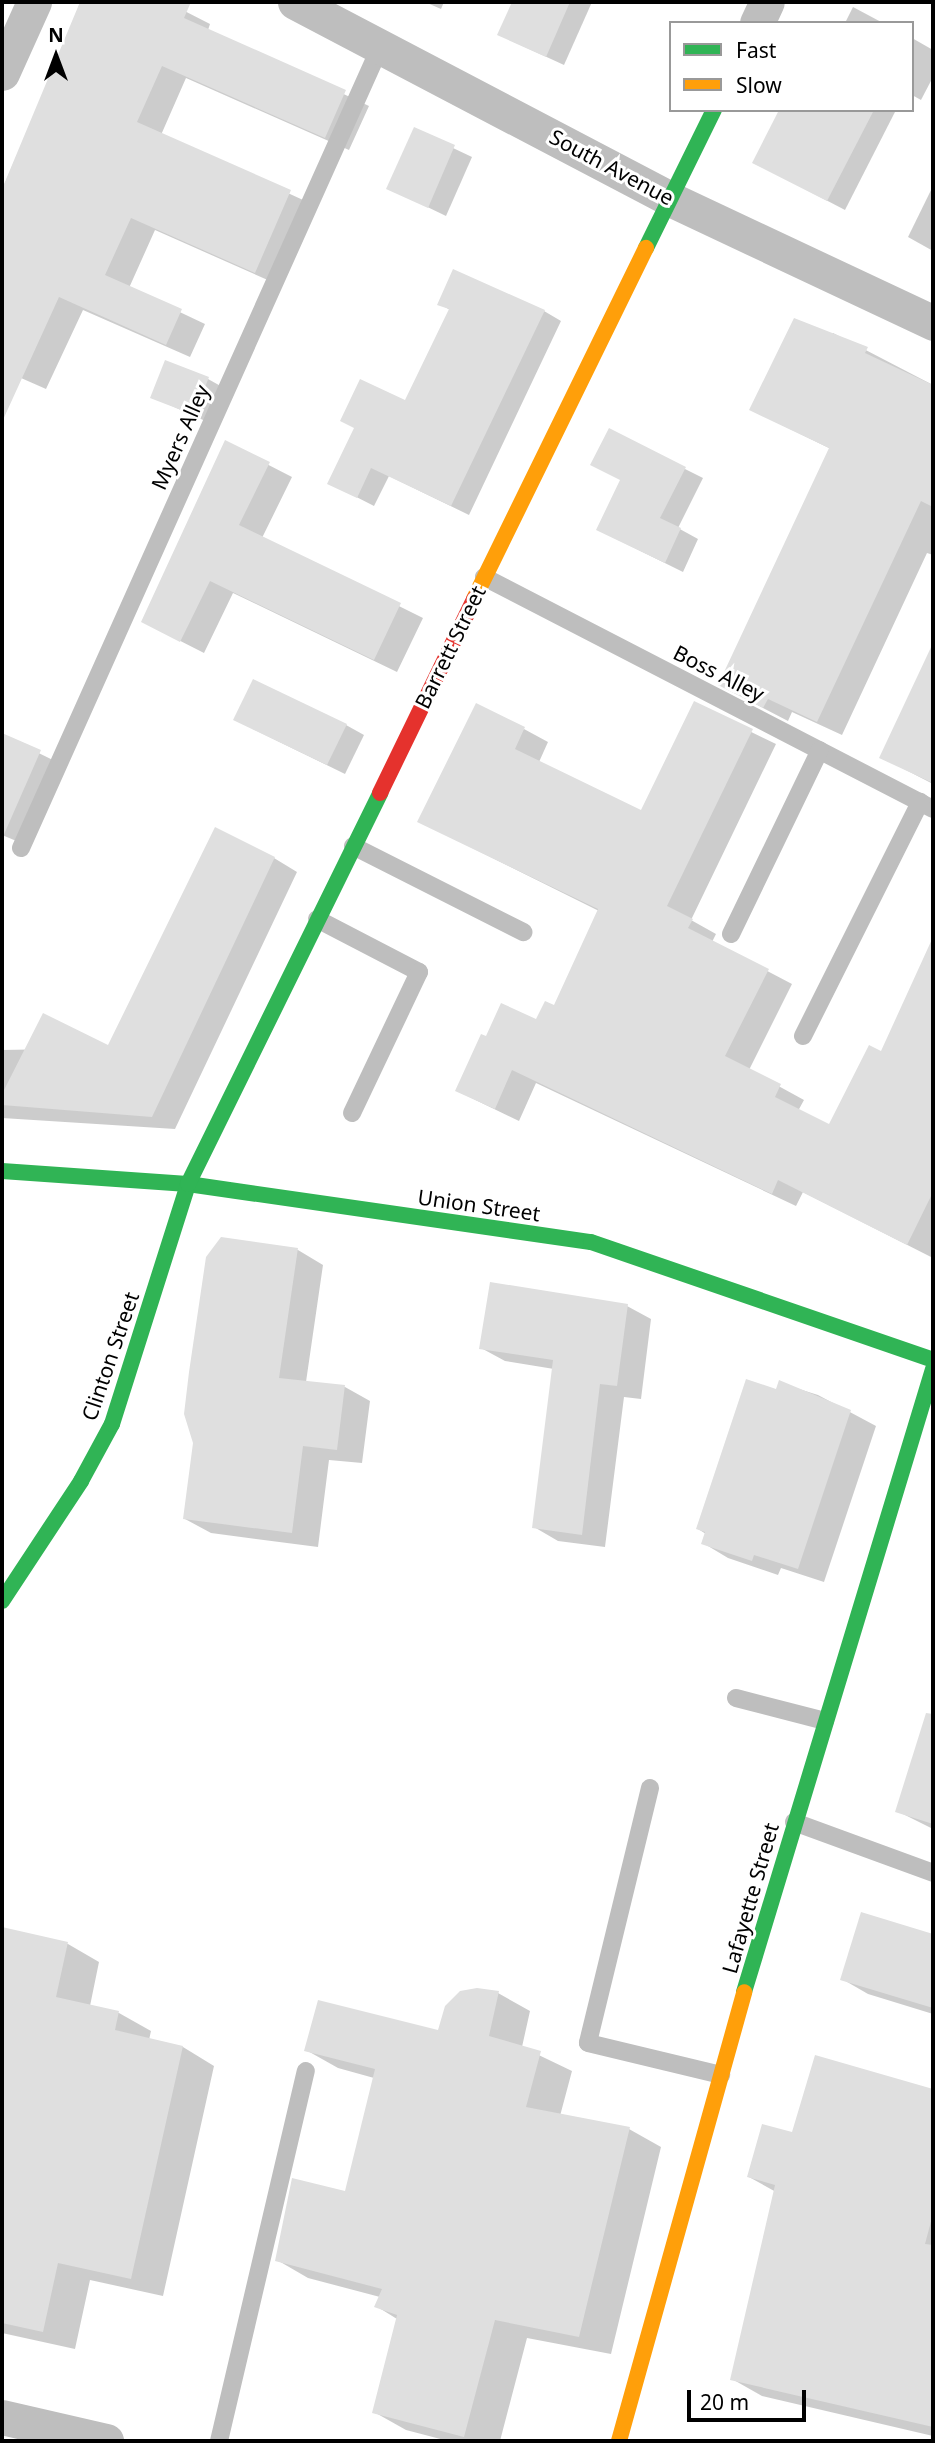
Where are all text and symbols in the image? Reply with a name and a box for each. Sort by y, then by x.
north arrow [21,21,91,91]
legend [669,21,914,112]
text: N [48,22,64,48]
text: Fast [736,36,776,64]
text: Slow [736,71,782,99]
street label: South Avenue [546,124,678,210]
street label: Myers Alley [146,381,214,493]
street label: Barrett Street [409,582,491,712]
street label: Boss Alley [669,639,769,707]
street label: Union Street [416,1184,542,1226]
street label: Clinton Street [76,1288,144,1424]
street label: Lafayette Street [716,1820,784,1976]
scale bar [690,2376,809,2420]
text: 20 m [700,2388,749,2416]

